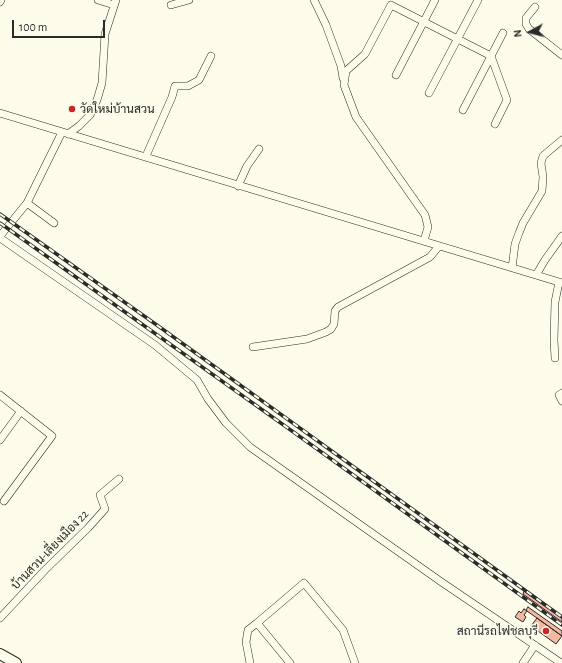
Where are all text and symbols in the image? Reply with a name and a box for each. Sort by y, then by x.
scale bar [14,12,107,38]
north arrow [510,12,550,52]
text: 100 m [19,21,47,33]
text: N [512,29,524,38]
place label: วัดใหม่บ้านสวน [80,102,155,116]
marker: วัดใหม่บ้านสวน [67,104,77,114]
street label: บ้านสวน-เลี่ยงเมือง 22 [8,507,92,593]
place label: สถานีรถไฟชลบุรี [457,624,538,638]
marker: สถานีรถไฟชลบุรี [541,626,551,636]

